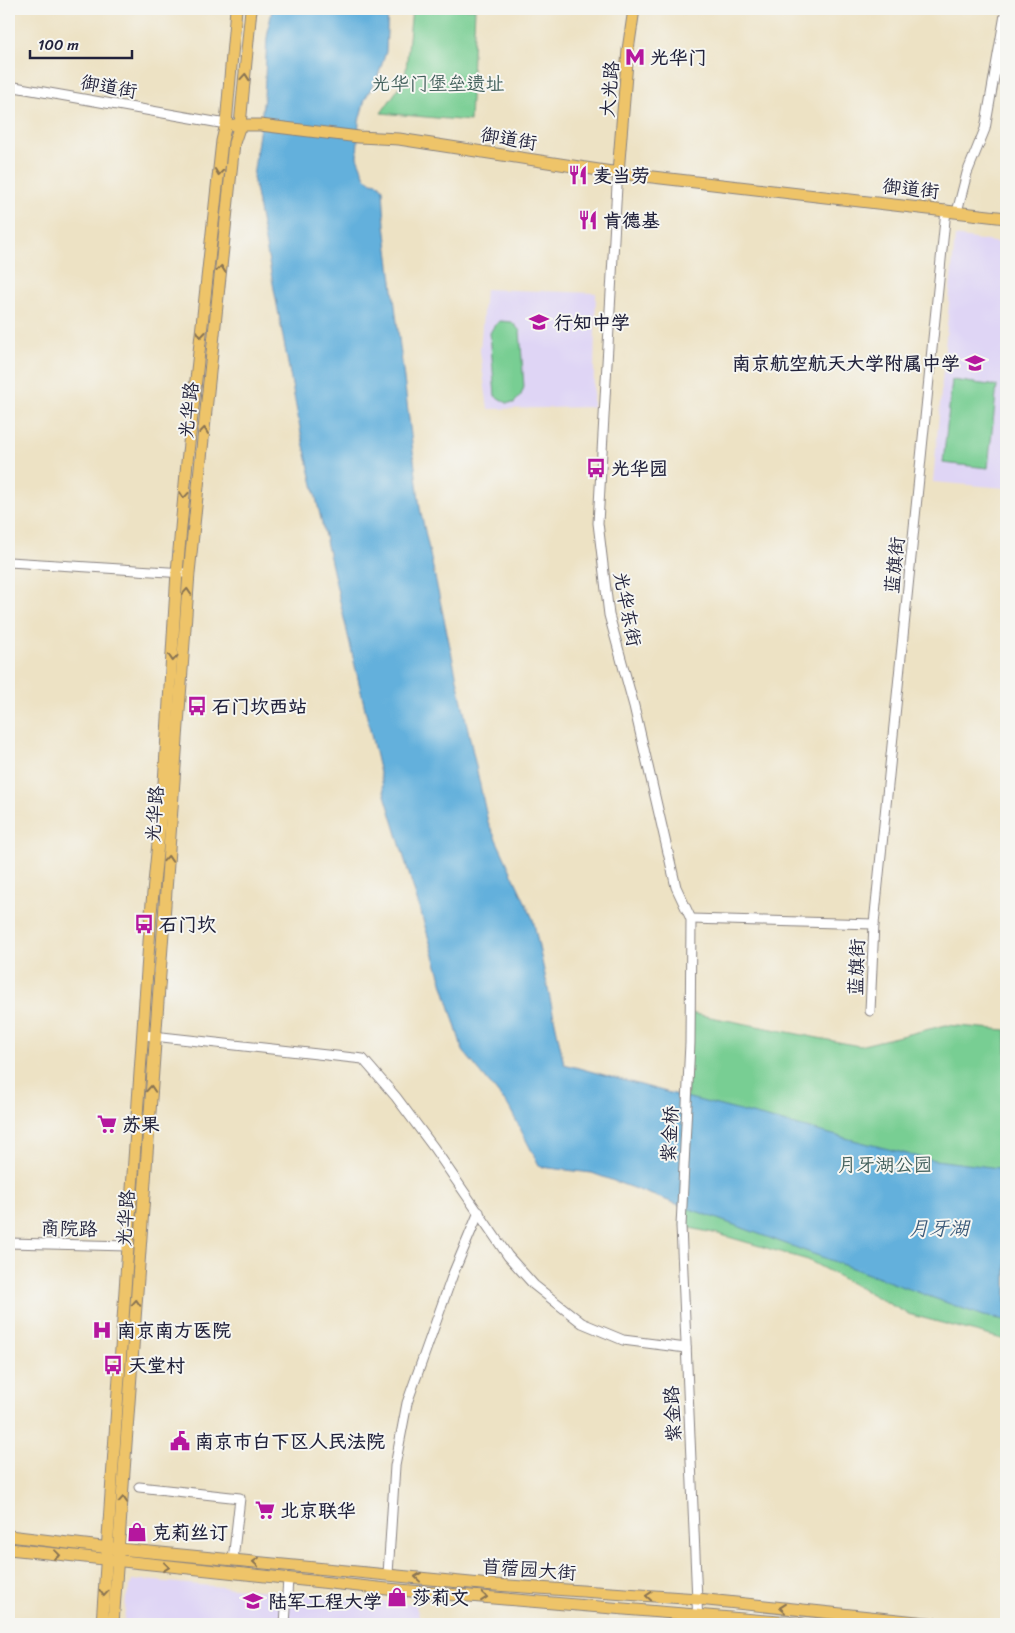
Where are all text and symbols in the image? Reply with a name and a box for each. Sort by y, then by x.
scale bar [30,28,132,60]
text: 100 m [38,32,79,58]
place label: 光华门 [650,41,707,74]
metro station icon: 光华门 [624,46,646,68]
street label: 大光路 [591,59,628,119]
street label: 御道街 [78,65,140,108]
park label: 光华门堡垒遗址 [371,67,505,100]
one-way arrow [239,72,250,80]
street label: 御道街 [478,118,540,159]
place label: 麦当劳 [593,159,650,192]
restaurant icon: 麦当劳 [567,164,589,186]
one-way arrow [213,169,224,177]
street label: 御道街 [881,169,941,208]
place label: 肯德基 [603,204,660,237]
restaurant icon: 肯德基 [577,209,599,231]
one-way arrow [215,265,226,273]
place label: 行知中学 [554,306,630,339]
school or university icon: 行知中学 [528,311,550,333]
one-way arrow [196,330,207,338]
place label: 南京航空航天大学附属中学 [732,347,960,380]
school or university icon: 南京航空航天大学附属中学 [964,352,986,374]
street label: 光华路 [169,380,208,440]
one-way arrow [198,426,209,434]
place label: 光华园 [611,452,668,485]
bus stop icon: 光华园 [585,457,607,479]
one-way arrow [179,492,190,500]
street label: 蓝旗街 [875,535,914,595]
street label: 光华东街 [604,569,651,650]
one-way arrow [182,588,193,596]
one-way arrow [168,654,179,662]
place label: 石门坎西站 [212,690,307,723]
bus stop icon: 石门坎西站 [186,695,208,717]
street label: 光华路 [136,784,173,844]
one-way arrow [162,855,173,863]
place label: 石门坎 [159,908,216,941]
bus stop icon: 石门坎 [133,913,155,935]
street label: 蓝旗街 [839,938,874,996]
one-way arrow [145,1085,156,1093]
street label: 紫金桥 [652,1105,687,1163]
place label: 苏果 [122,1108,160,1141]
supermarket icon: 苏果 [96,1113,118,1135]
park label: 月牙湖公园 [837,1148,933,1181]
street label: 光华路 [107,1188,144,1248]
water label: 月牙湖 [909,1211,971,1246]
street label: 商院路 [40,1212,98,1245]
one-way arrow [131,1299,142,1307]
place label: 南京南方医院 [117,1314,231,1347]
hospital icon: 南京南方医院 [91,1319,113,1341]
place label: 天堂村 [128,1349,185,1382]
bus stop icon: 天堂村 [102,1354,124,1376]
street label: 紫金路 [655,1385,690,1443]
place label: 南京市白下区人民法院 [195,1425,385,1458]
public building icon: 南京市白下区人民法院 [169,1430,191,1452]
place label: 北京联华 [280,1494,356,1527]
one-way arrow [117,1496,128,1504]
supermarket icon: 北京联华 [254,1499,276,1521]
place label: 克莉丝订 [152,1516,228,1549]
shop icon: 克莉丝订 [126,1521,148,1543]
one-way arrow [53,1549,61,1560]
street label: 苜蓿园大街 [480,1550,578,1589]
one-way arrow [251,1556,259,1567]
one-way arrow [162,1561,170,1572]
one-way arrow [413,1572,421,1583]
place label: 莎莉文 [412,1581,469,1614]
place label: 陆军工程大学 [268,1585,382,1618]
shop icon: 莎莉文 [386,1586,408,1608]
one-way arrow [99,1589,110,1597]
school or university icon: 陆军工程大学 [242,1590,264,1612]
one-way arrow [645,1590,653,1601]
one-way arrow [481,1591,489,1602]
one-way arrow [779,1603,787,1614]

